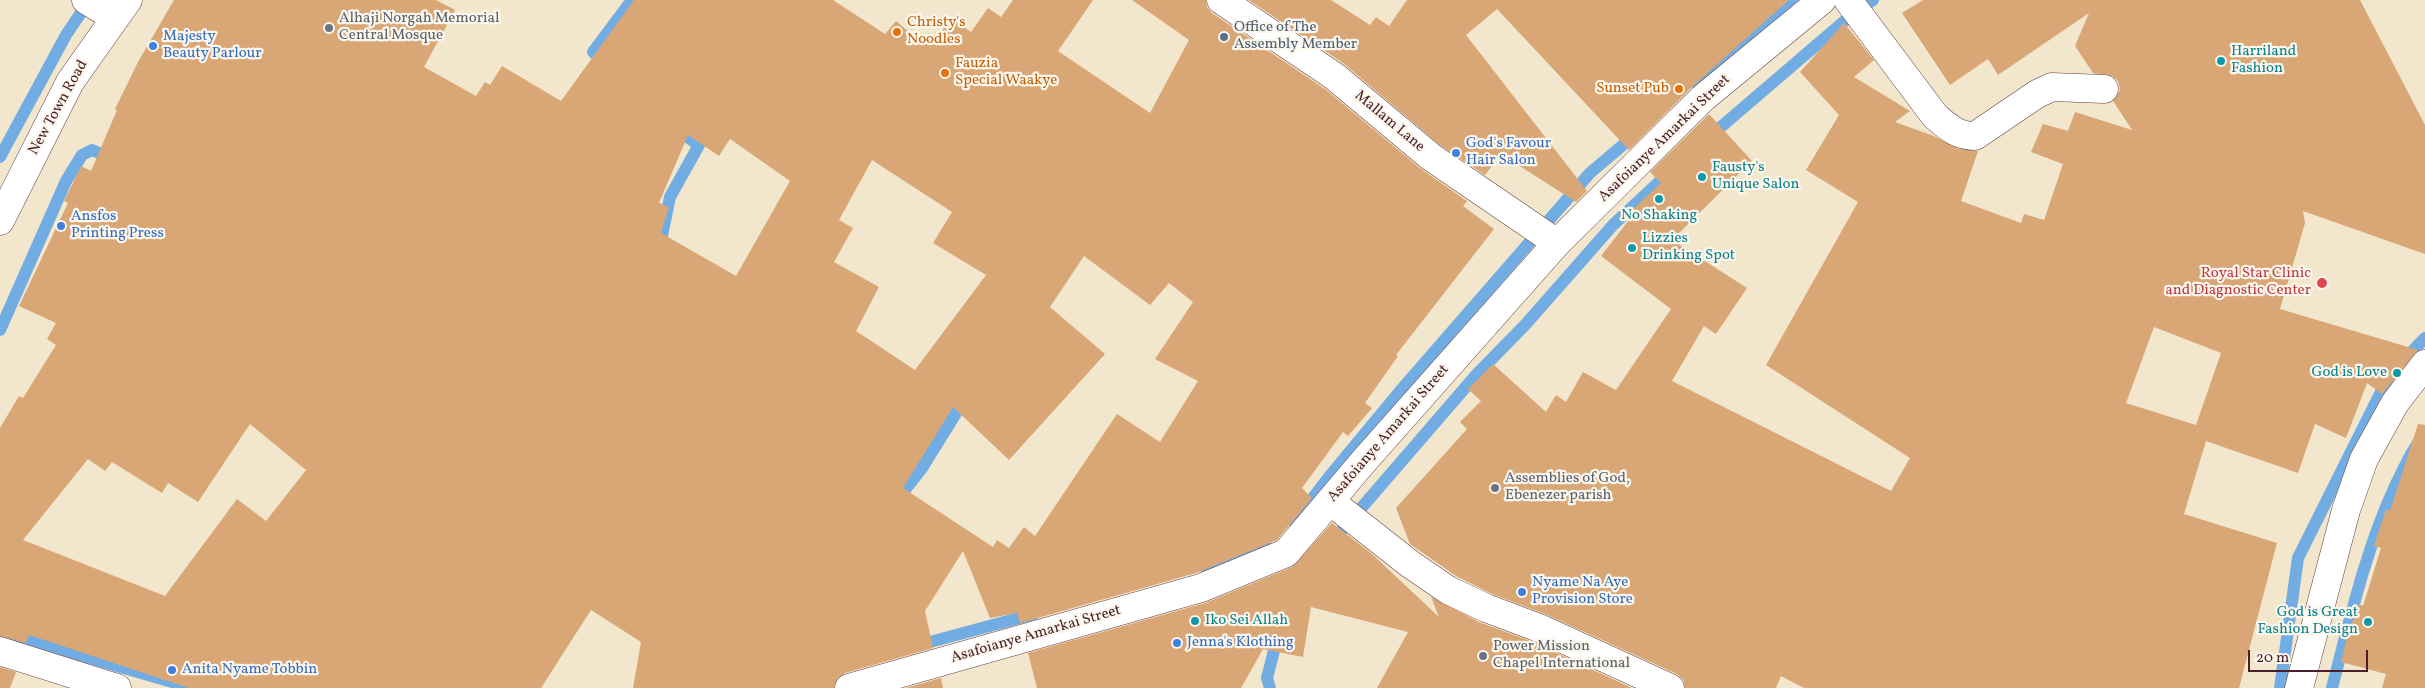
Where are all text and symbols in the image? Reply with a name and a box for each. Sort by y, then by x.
place label: Alhaji Norgah Memorial Central Mosque [339,10,499,45]
place label: Christy's Noodles [907,14,966,49]
place label: Office of The Assembly Member [1234,19,1357,54]
marker: Alhaji Norgah Memorial Central Mosque [323,22,335,34]
marker: Christy's Noodles [891,26,903,38]
place label: Majesty Beauty Parlour [163,28,261,63]
marker: Office of The Assembly Member [1218,31,1230,43]
marker: Majesty Beauty Parlour [147,40,159,52]
place label: Harriland Fashion [2231,43,2296,78]
place label: Fauzia Special Waakye [955,55,1057,90]
marker: Harriland Fashion [2215,55,2227,67]
street label: New Town Road [26,57,92,159]
marker: Fauzia Special Waakye [939,67,951,79]
street label: Asafoianye Amarkai Street [1595,71,1735,207]
place label: Sunset Pub [1596,80,1669,98]
marker: Sunset Pub [1673,83,1685,95]
street label: Mallam Lane [1350,87,1428,157]
place label: God's Favour Hair Salon [1466,135,1551,170]
marker: God's Favour Hair Salon [1450,147,1462,159]
place label: Fausty's Unique Salon [1712,159,1800,194]
marker: Fausty's Unique Salon [1696,171,1708,183]
marker: No Shaking [1653,193,1665,205]
place label: No Shaking [1621,207,1697,225]
place label: Ansfos Printing Press [71,208,164,243]
marker: Ansfos Printing Press [55,220,67,232]
place label: Lizzies Drinking Spot [1642,230,1735,265]
marker: Lizzies Drinking Spot [1626,242,1638,254]
place label: Royal Star Clinic and Diagnostic Center [2165,265,2311,300]
marker: Royal Star Clinic and Diagnostic Center [2315,276,2329,290]
street label: Asafoianye Amarkai Street [1324,362,1454,506]
place label: God is Love [2312,364,2387,382]
marker: God is Love [2391,367,2403,379]
place label: Assemblies of God, Ebenezer parish [1505,470,1630,505]
marker: Assemblies of God, Ebenezer parish [1489,482,1501,494]
place label: Nyame Na Aye Provision Store [1532,574,1633,609]
marker: Nyame Na Aye Provision Store [1516,586,1528,598]
street label: Asafoianye Amarkai Street [949,602,1123,668]
place label: God is Great Fashion Design [2257,604,2358,639]
place label: Iko Sei Allah [1205,612,1288,630]
marker: Iko Sei Allah [1189,615,1201,627]
marker: God is Great Fashion Design [2362,616,2374,628]
place label: Jenna's Klothing [1187,634,1294,652]
marker: Jenna's Klothing [1171,637,1183,649]
place label: Power Mission Chapel International [1493,638,1630,673]
scale bar [2250,640,2370,672]
text: 20 m [2256,648,2289,669]
marker: Power Mission Chapel International [1477,650,1489,662]
place label: Anita Nyame Tobbin [182,661,317,679]
marker: Anita Nyame Tobbin [166,664,178,676]

